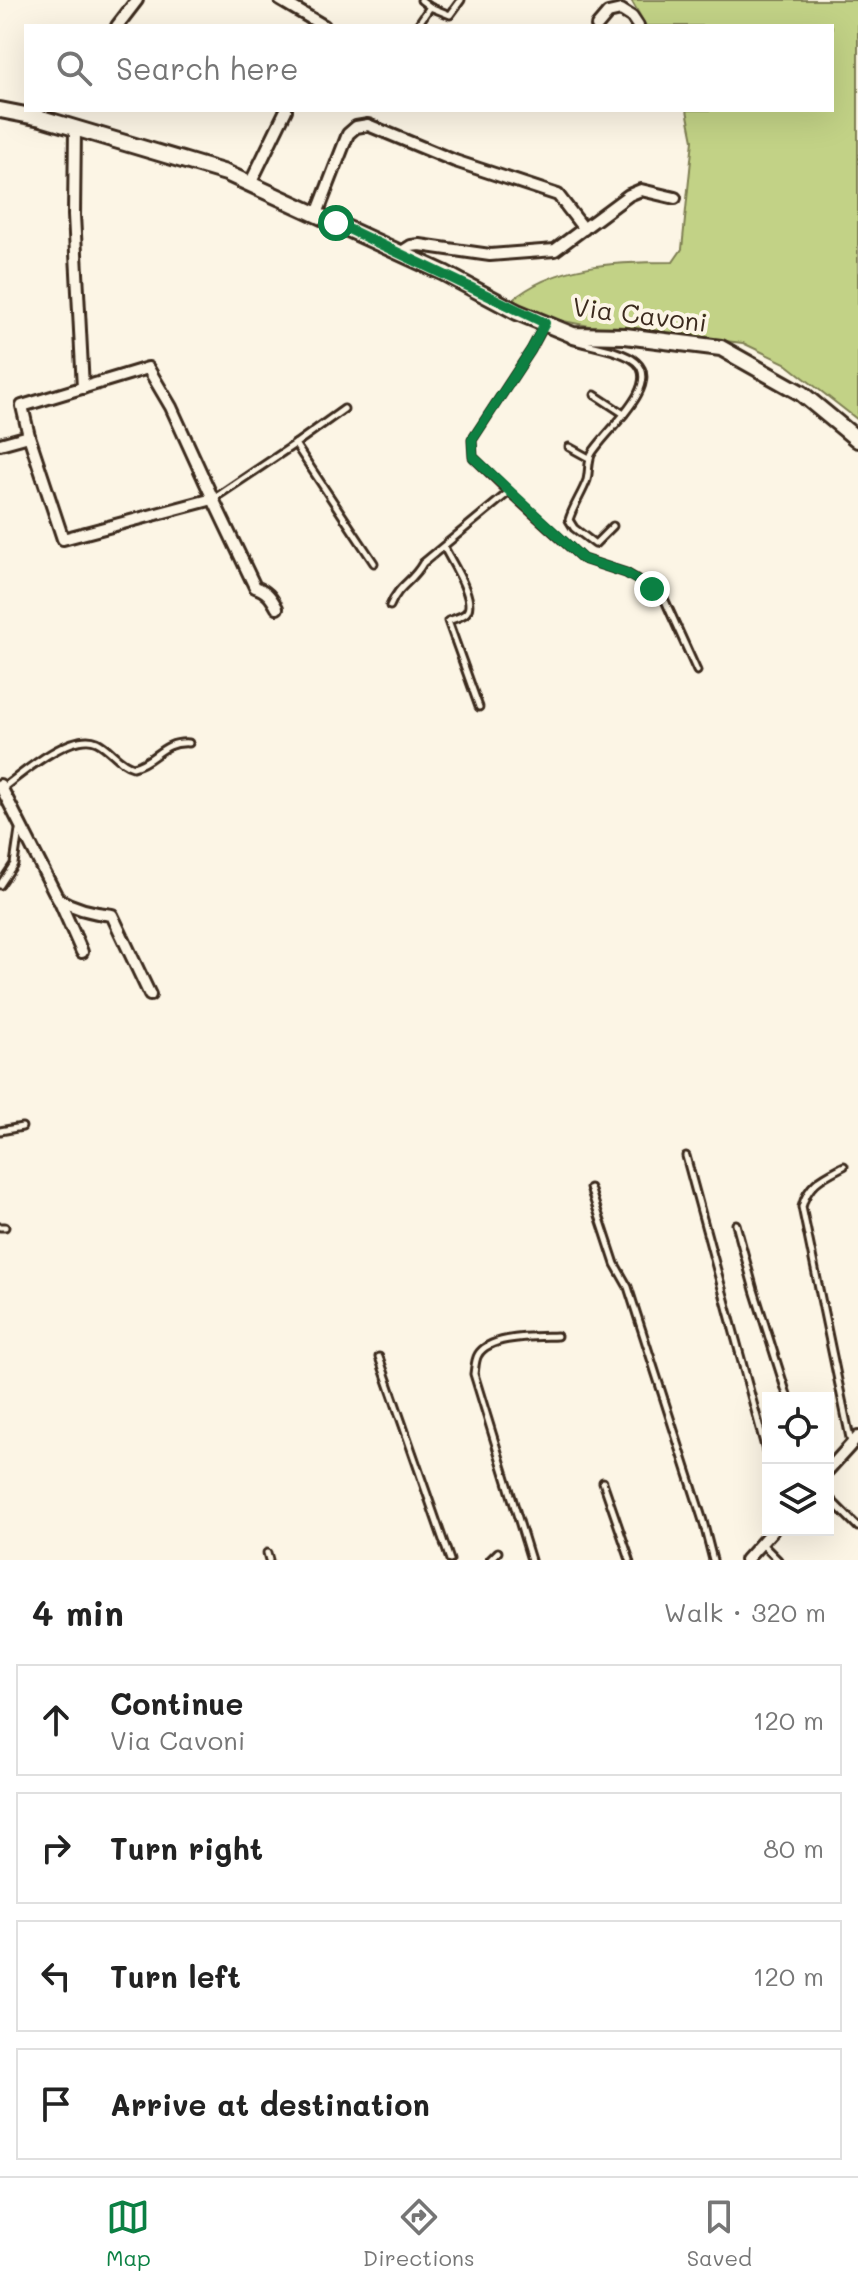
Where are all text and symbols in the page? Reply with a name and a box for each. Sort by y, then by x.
search box [24,24,834,112]
icon: search [52,46,96,90]
text: Search here [116,48,299,88]
route start [318,205,354,241]
street label: Via Cavoni [571,289,709,339]
route end [634,571,670,607]
map controls [762,1392,834,1536]
button: locate [762,1392,834,1464]
button: layers [762,1464,834,1536]
text: 4 min [32,1590,124,1635]
text: Walk · 320 m [664,1595,826,1629]
text: Continue [110,1683,243,1723]
icon: ahead [34,1698,78,1742]
text: 120 m [753,1703,824,1737]
text: Via Cavoni [110,1723,246,1757]
icon: right [34,1826,78,1870]
text: Turn right [110,1828,263,1868]
text: 80 m [763,1831,824,1865]
icon: left [34,1954,78,1998]
text: Turn left [110,1956,241,1996]
text: 120 m [753,1959,824,1993]
icon: arrive [34,2082,78,2126]
text: Arrive at destination [110,2084,430,2124]
tab: Map [106,2195,151,2272]
tab: Directions [363,2195,475,2272]
tab: Saved [687,2195,752,2272]

